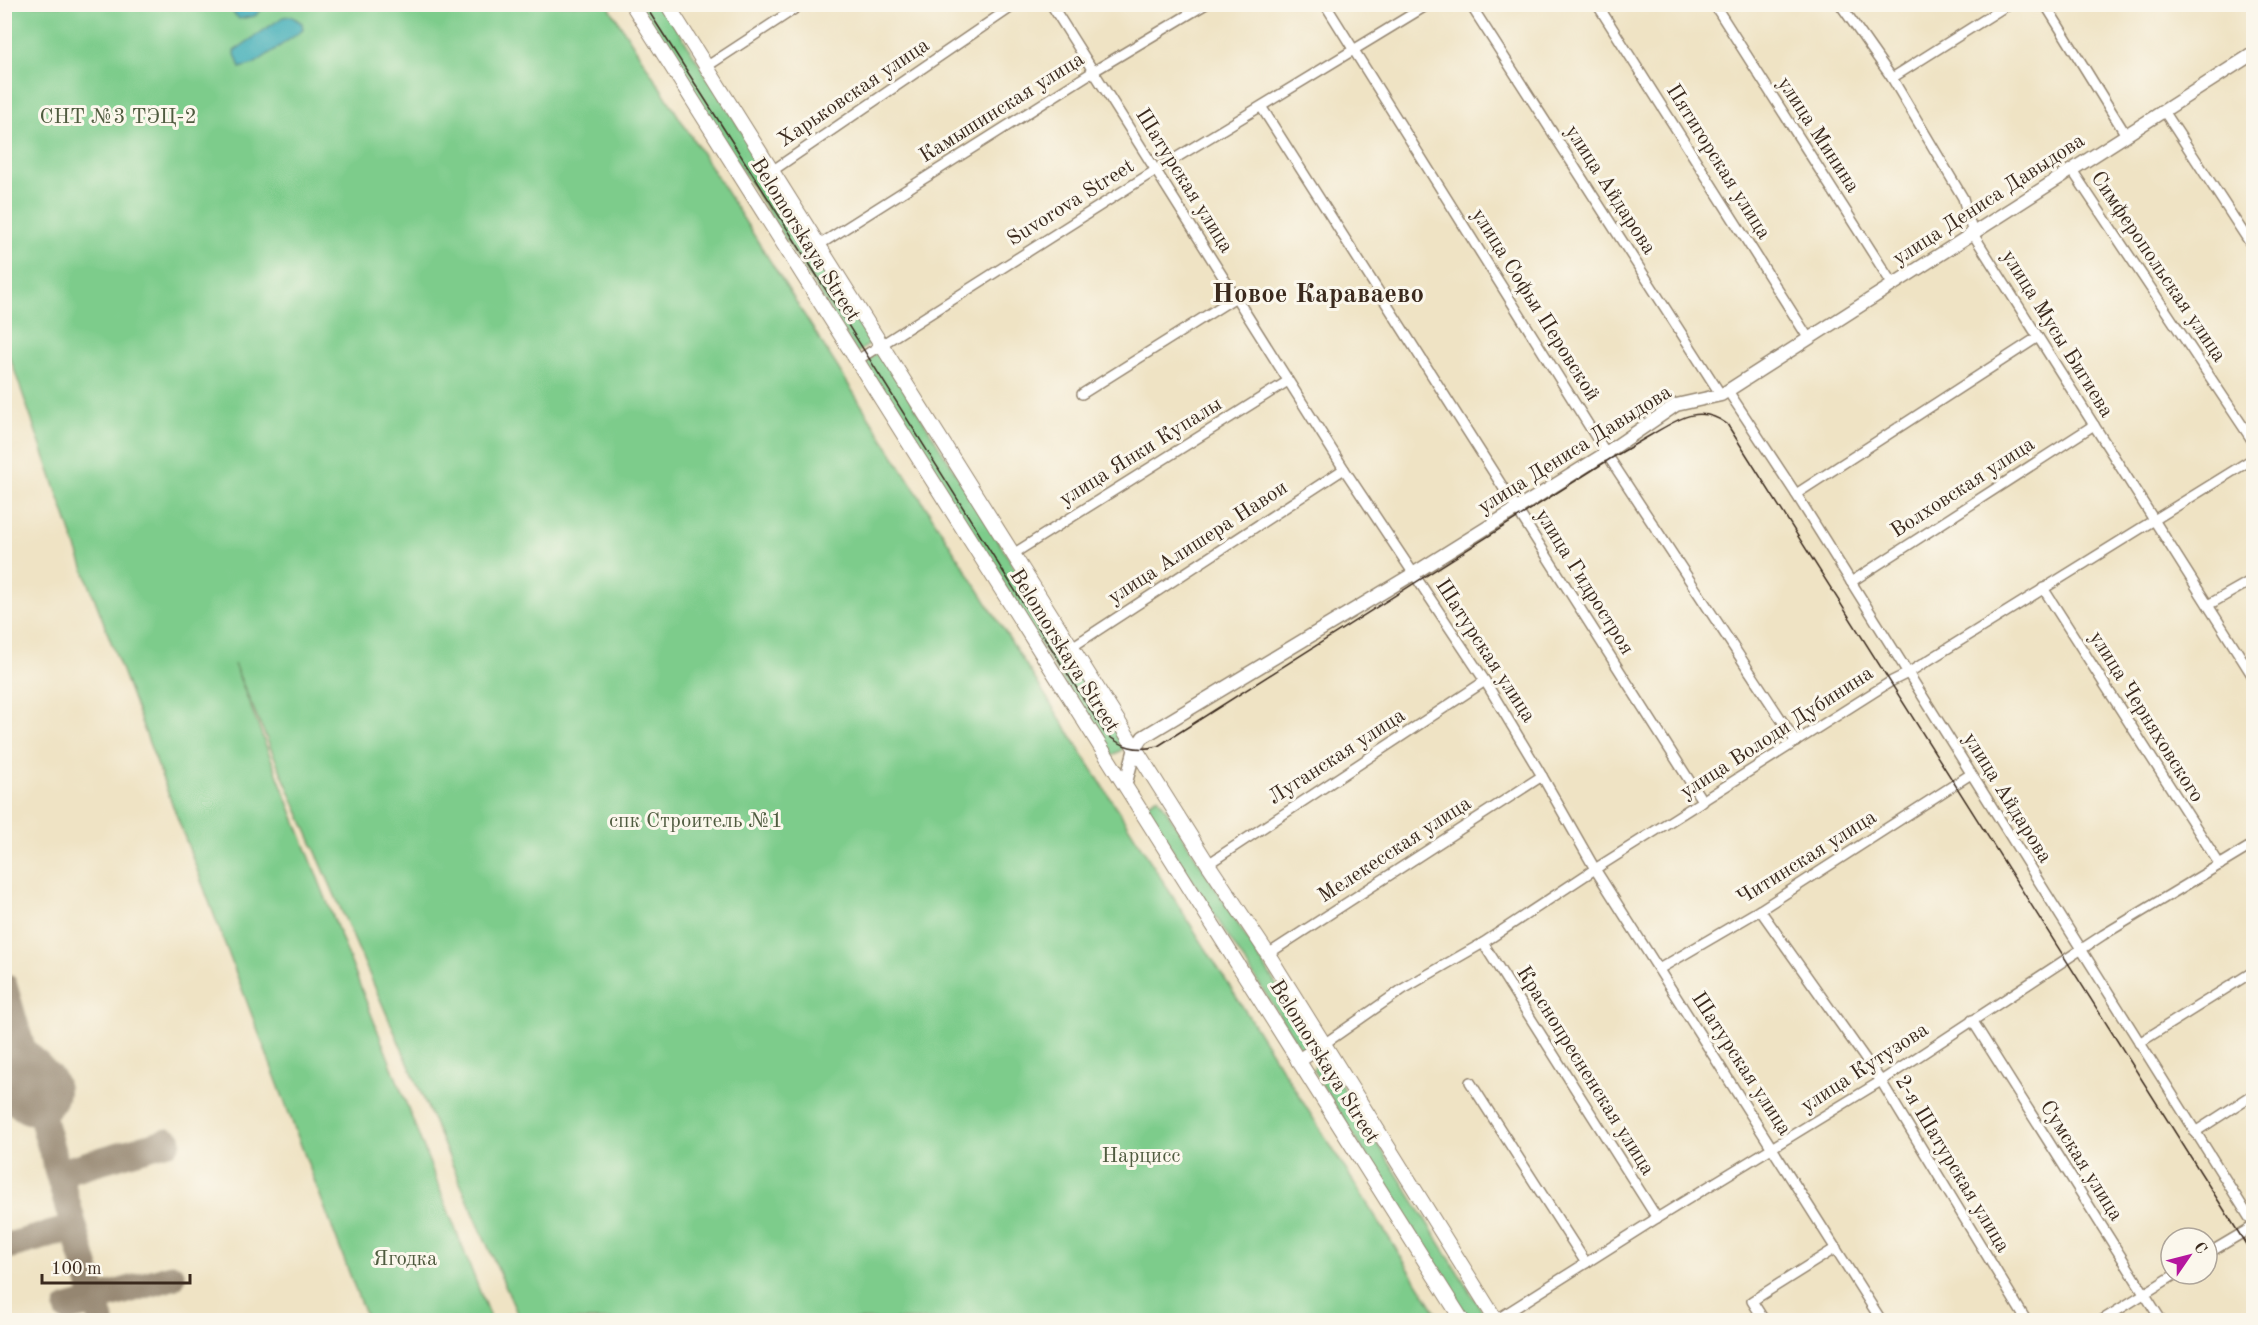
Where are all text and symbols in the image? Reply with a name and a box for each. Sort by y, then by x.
street label: Харьковская улица [775,35,933,151]
street label: Камышинская улица [916,49,1088,167]
street label: улица Минина [1773,73,1863,197]
street label: Пятигорская улица [1662,81,1774,243]
street label: Шатурская улица [1131,105,1237,257]
park label: СНТ №3 ТЭЦ-2 [39,107,197,128]
street label: улица Айдарова [1561,122,1659,258]
street label: улица Дениса Давыдова [1889,130,2089,270]
street label: Belomorskaya Street [746,155,864,325]
street label: Suvorova Street [1004,156,1138,250]
street label: Симферопольская улица [2086,168,2230,366]
street label: улица Софьи Перовской [1467,205,1603,405]
street label: улица Мусы Бигиева [1997,247,2117,421]
district label: Новое Караваево [1212,281,1424,308]
street label: улица Дениса Давыдова [1474,382,1676,518]
street label: улица Янки Купалы [1056,393,1226,511]
street label: Волховская улица [1887,434,2039,542]
street label: улица Алишера Навои [1105,477,1291,609]
street label: улица Гидростроя [1531,505,1637,659]
street label: Belomorskaya Street [1005,566,1123,736]
street label: Шатурская улица [1431,576,1539,726]
street label: улица Черняховского [2085,628,2207,806]
street label: улица Володи Дубинина [1677,663,1877,803]
street label: Луганская улица [1265,705,1409,809]
street label: улица Айдарова [1959,729,2055,867]
street label: Мелекесская улица [1315,793,1475,907]
street label: Читинская улица [1734,807,1880,909]
park label: спк Строитель №1 [609,811,783,832]
street label: Краснопресненская улица [1512,963,1658,1179]
street label: Belomorskaya Street [1265,977,1383,1147]
street label: Шатурская улица [1687,989,1795,1139]
street label: улица Кутузова [1798,1019,1932,1117]
street label: 2-я Шатурская улица [1891,1072,2013,1256]
street label: Сумская улица [2036,1097,2126,1225]
park label: Нарцисс [1102,1146,1180,1167]
north arrow [2159,1226,2219,1286]
text: С [2190,1240,2209,1257]
scale bar [42,1247,190,1285]
park label: Ягодка [373,1249,437,1270]
text: 100 m [51,1260,102,1278]

